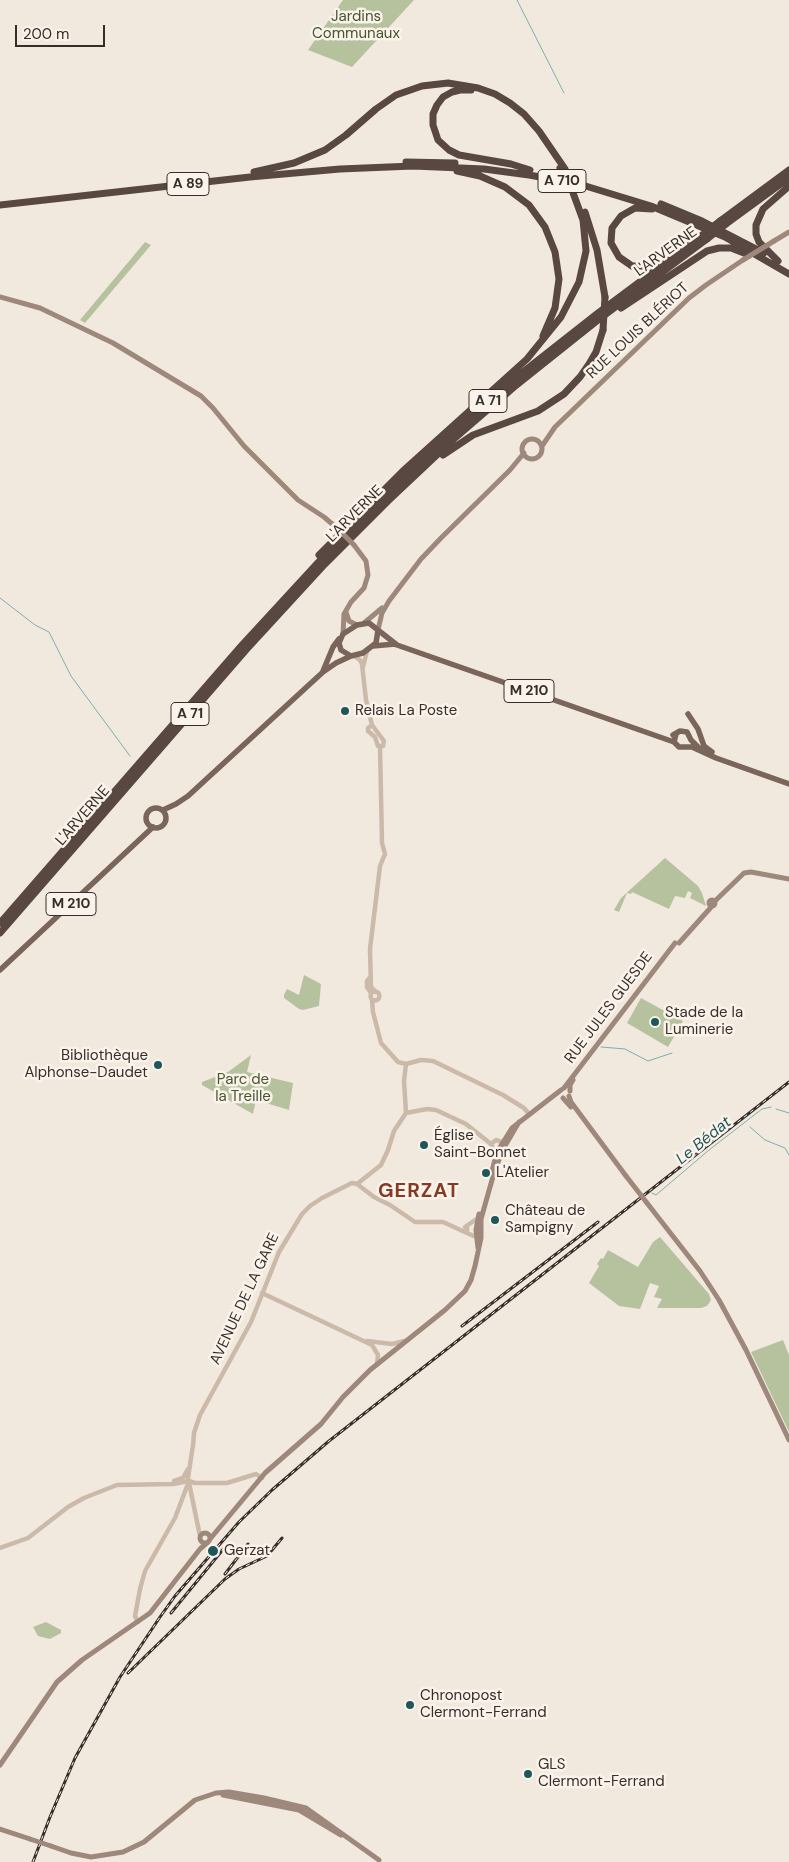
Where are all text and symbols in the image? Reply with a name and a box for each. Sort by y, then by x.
park label: Jardins Communaux [312,8,400,43]
scale bar [18,15,108,47]
text: 200 m [23,24,69,44]
road number: A 710 [538,170,586,192]
road number: A 89 [167,172,209,195]
street label: L'ARVERNE [631,223,701,281]
street label: RUE LOUIS BLÉRIOT [583,279,693,383]
road number: A 71 [469,390,507,412]
street label: L'ARVERNE [323,482,387,546]
road number: M 210 [504,679,554,702]
road number: A 71 [171,702,209,726]
place label: Relais La Poste [355,702,457,720]
marker: Relais La Poste [339,705,351,717]
street label: L'ARVERNE [52,782,114,850]
road number: M 210 [46,892,96,916]
street label: RUE JULES GUESDE [561,949,657,1067]
place label: Stade de la Luminerie [665,1004,743,1039]
marker: Stade de la Luminerie [649,1016,661,1028]
place label: Bibliothèque Alphonse-Daudet [24,1047,148,1082]
marker: Bibliothèque Alphonse-Daudet [152,1059,164,1071]
park label: Parc de la Treille [215,1071,271,1106]
water label: Le Bédat [672,1113,736,1169]
place label: Église Saint-Bonnet [434,1127,526,1162]
marker: Église Saint-Bonnet [418,1139,430,1151]
place label: L'Atelier [496,1164,549,1182]
marker: L'Atelier [480,1167,492,1179]
district label: GERZAT [377,1180,461,1204]
place label: Château de Sampigny [505,1202,585,1237]
marker: Château de Sampigny [489,1214,501,1226]
street label: AVENUE DE LA GARE [207,1230,283,1368]
place label: Gerzat [224,1542,270,1560]
marker: Gerzat [206,1544,220,1558]
place label: Chronopost Clermont-Ferrand [420,1687,547,1722]
marker: Chronopost Clermont-Ferrand [404,1699,416,1711]
place label: GLS Clermont-Ferrand [538,1756,665,1791]
marker: GLS Clermont-Ferrand [522,1768,534,1780]

